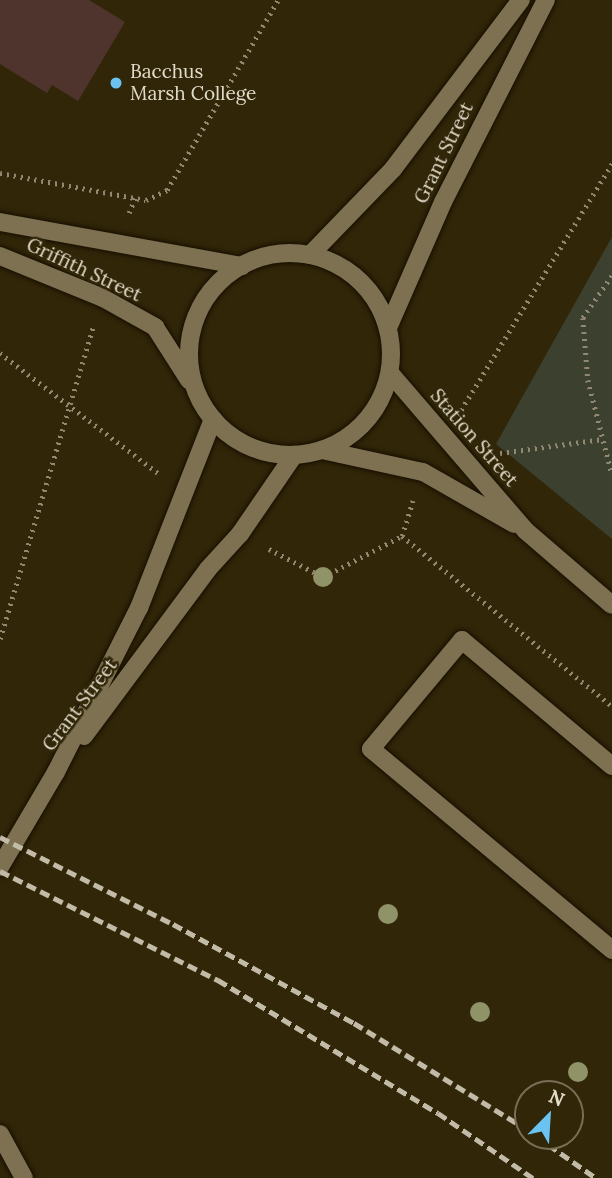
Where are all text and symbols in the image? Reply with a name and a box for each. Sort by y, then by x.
place label: Bacchus Marsh College [130,61,256,105]
marker: Bacchus Marsh College [108,75,124,91]
street label: Grant Street [410,99,478,207]
street label: Griffith Street [23,233,145,307]
street label: Station Street [425,385,523,491]
street label: Grant Street [38,654,122,756]
north arrow [514,1080,584,1150]
text: N [545,1084,568,1112]

